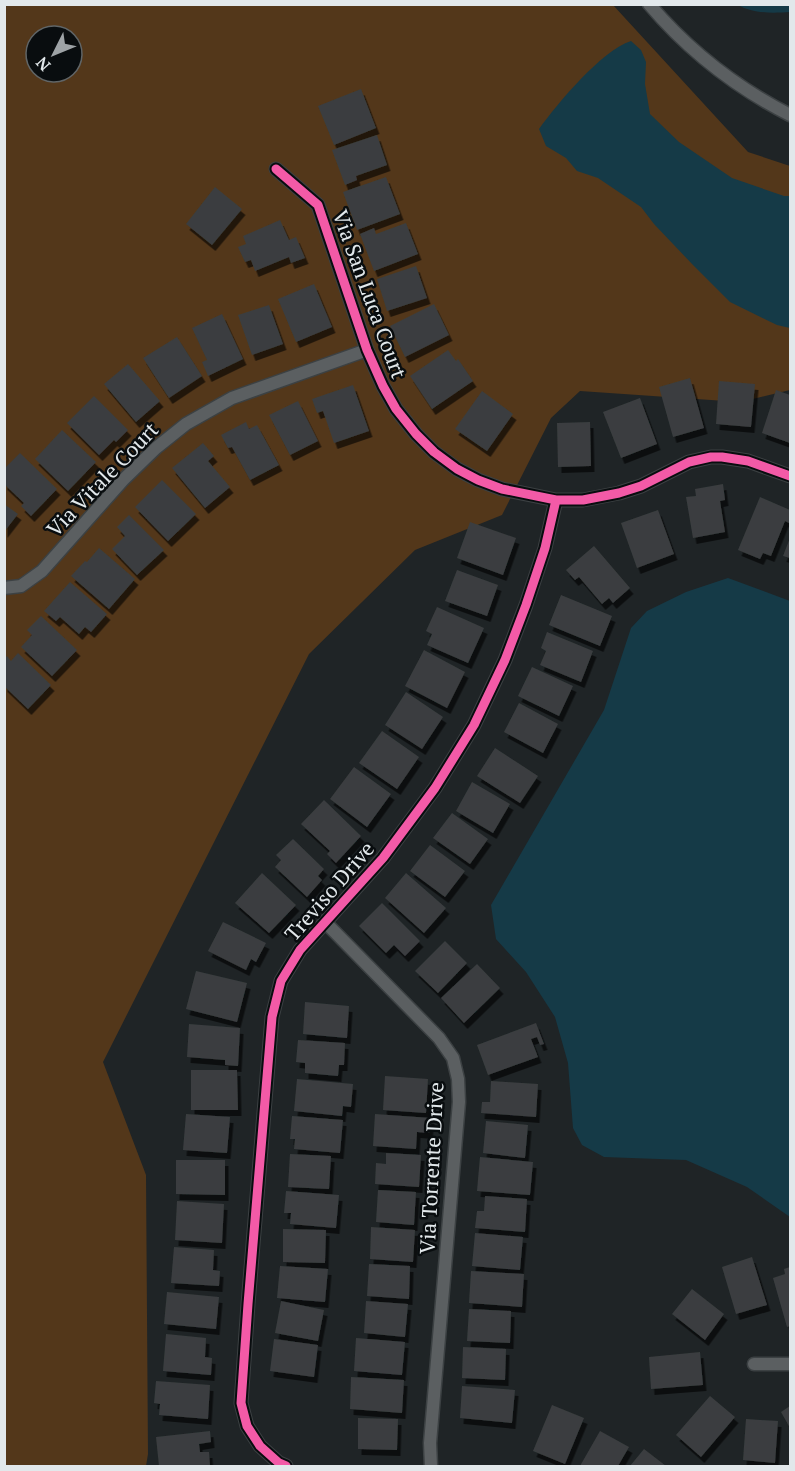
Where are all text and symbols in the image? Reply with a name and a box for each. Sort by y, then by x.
north arrow [24,24,84,84]
text: N [31,52,55,76]
street label: Via San Luca Court [326,206,414,382]
street label: Via Vitale Court [40,415,164,542]
street label: Treviso Drive [278,835,380,947]
street label: Via Torrente Drive [413,1081,449,1255]

